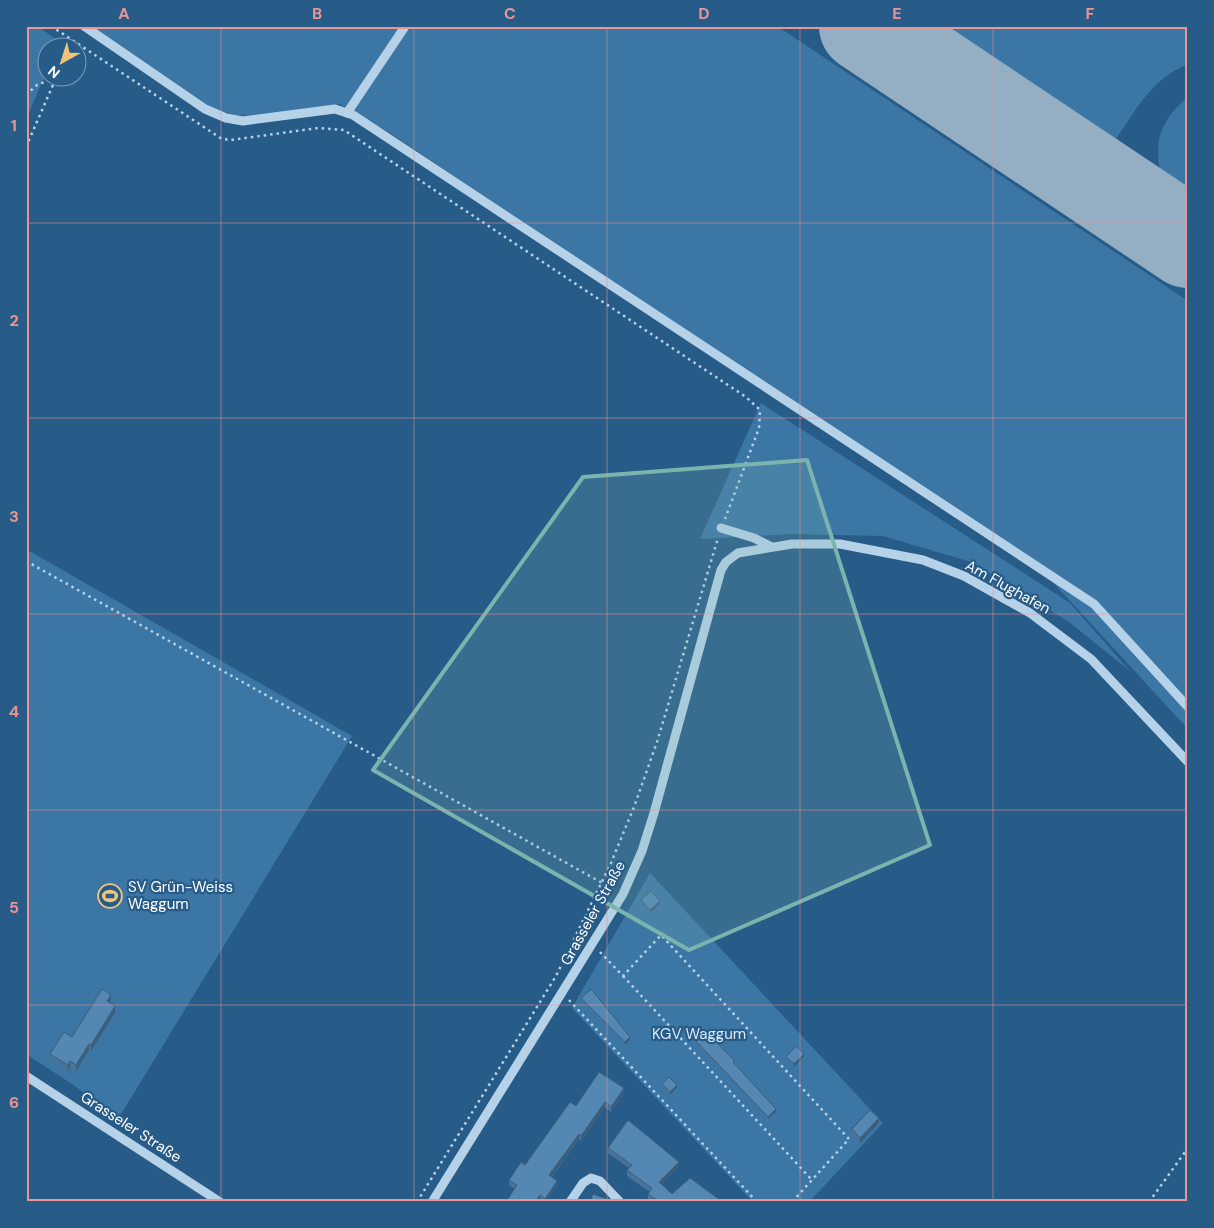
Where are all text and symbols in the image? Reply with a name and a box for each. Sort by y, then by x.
text: A [118,3,130,24]
text: B [312,3,322,24]
text: C [504,3,516,24]
text: D [698,3,710,24]
text: E [892,3,902,24]
text: F [1086,3,1095,24]
north arrow [38,38,88,88]
text: N [44,62,63,82]
text: 1 [11,115,17,136]
text: 2 [9,310,19,331]
text: 3 [9,506,19,527]
street label: Am Flughafen [962,555,1054,619]
text: 4 [9,701,19,722]
street label: Grasseler Straße [556,857,630,969]
place label: SV Grün-Weiss Waggum [128,877,233,914]
sports icon: SV Grün-Weiss Waggum [97,883,123,909]
text: 5 [9,897,19,918]
park label: KGV Waggum [652,1024,746,1044]
street label: Grasseler Straße [77,1087,185,1167]
text: 6 [9,1092,19,1113]

